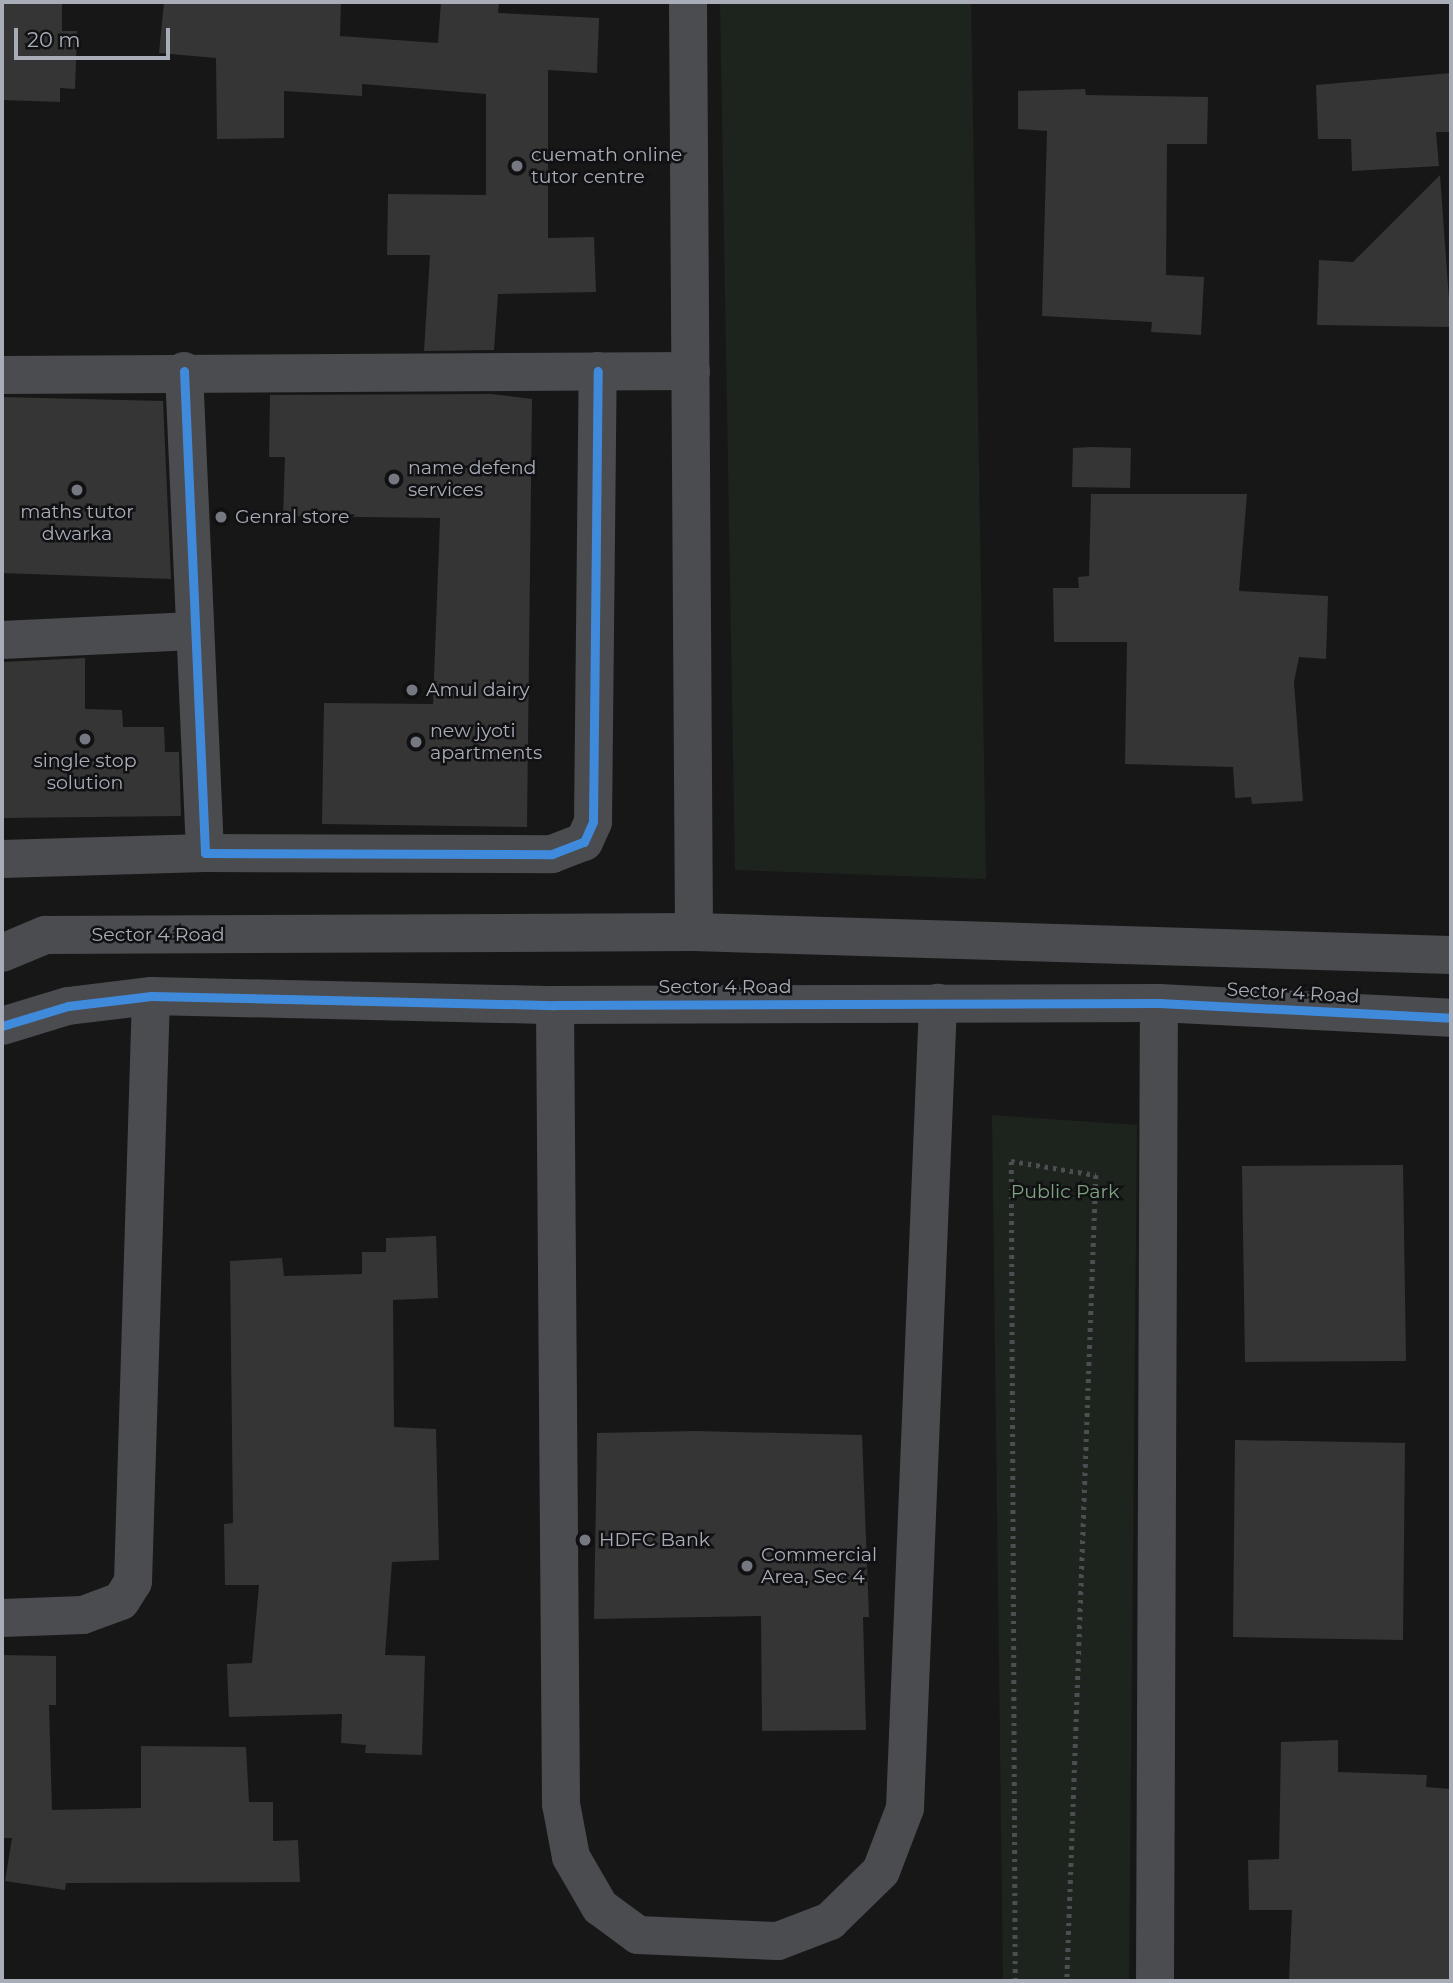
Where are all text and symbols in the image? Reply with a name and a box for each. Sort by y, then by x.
scale bar [18,14,173,58]
text: 20 m [27,27,81,52]
place label: cuemath online tutor centre [531,144,682,188]
marker: cuemath online tutor centre [509,158,525,174]
place label: name defend services [408,457,536,501]
marker: name defend services [386,471,402,487]
marker: maths tutor dwarka [69,482,85,498]
place label: maths tutor dwarka [20,501,134,545]
place label: Genral store [235,506,350,528]
marker: Genral store [213,509,229,525]
place label: Amul dairy [426,679,530,701]
marker: Amul dairy [404,682,420,698]
place label: new jyoti apartments [430,720,542,764]
marker: single stop solution [77,731,93,747]
marker: new jyoti apartments [408,734,424,750]
place label: single stop solution [33,750,137,794]
street label: Sector 4 Road [91,924,225,946]
street label: Sector 4 Road [658,976,792,998]
street label: Sector 4 Road [1226,978,1360,1008]
park label: Public Park [1011,1181,1119,1203]
place label: HDFC Bank [599,1529,710,1551]
marker: HDFC Bank [577,1532,593,1548]
place label: Commercial Area, Sec 4 [761,1544,877,1588]
marker: Commercial Area, Sec 4 [739,1558,755,1574]

